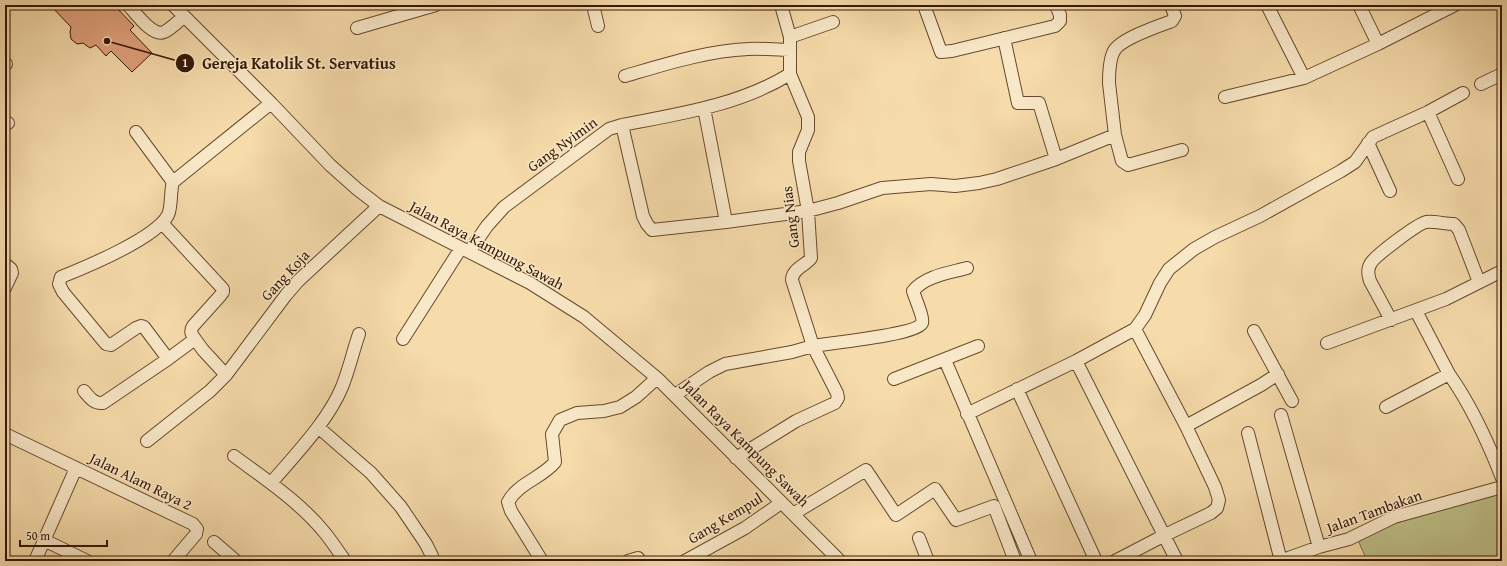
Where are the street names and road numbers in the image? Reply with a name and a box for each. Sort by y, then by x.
street label: Gang Nyimin [523,111,602,176]
street label: Gang Nias [776,185,804,249]
street label: Jalan Raya Kampung Sawah [404,194,568,295]
street label: Gang Koja [256,245,314,305]
street label: Jalan Raya Kampung Sawah [676,373,815,512]
street label: Jalan Alam Raya 2 [85,446,196,515]
street label: Jalan Tambakan [1322,484,1425,539]
street label: Gang Kempul [684,487,766,549]

